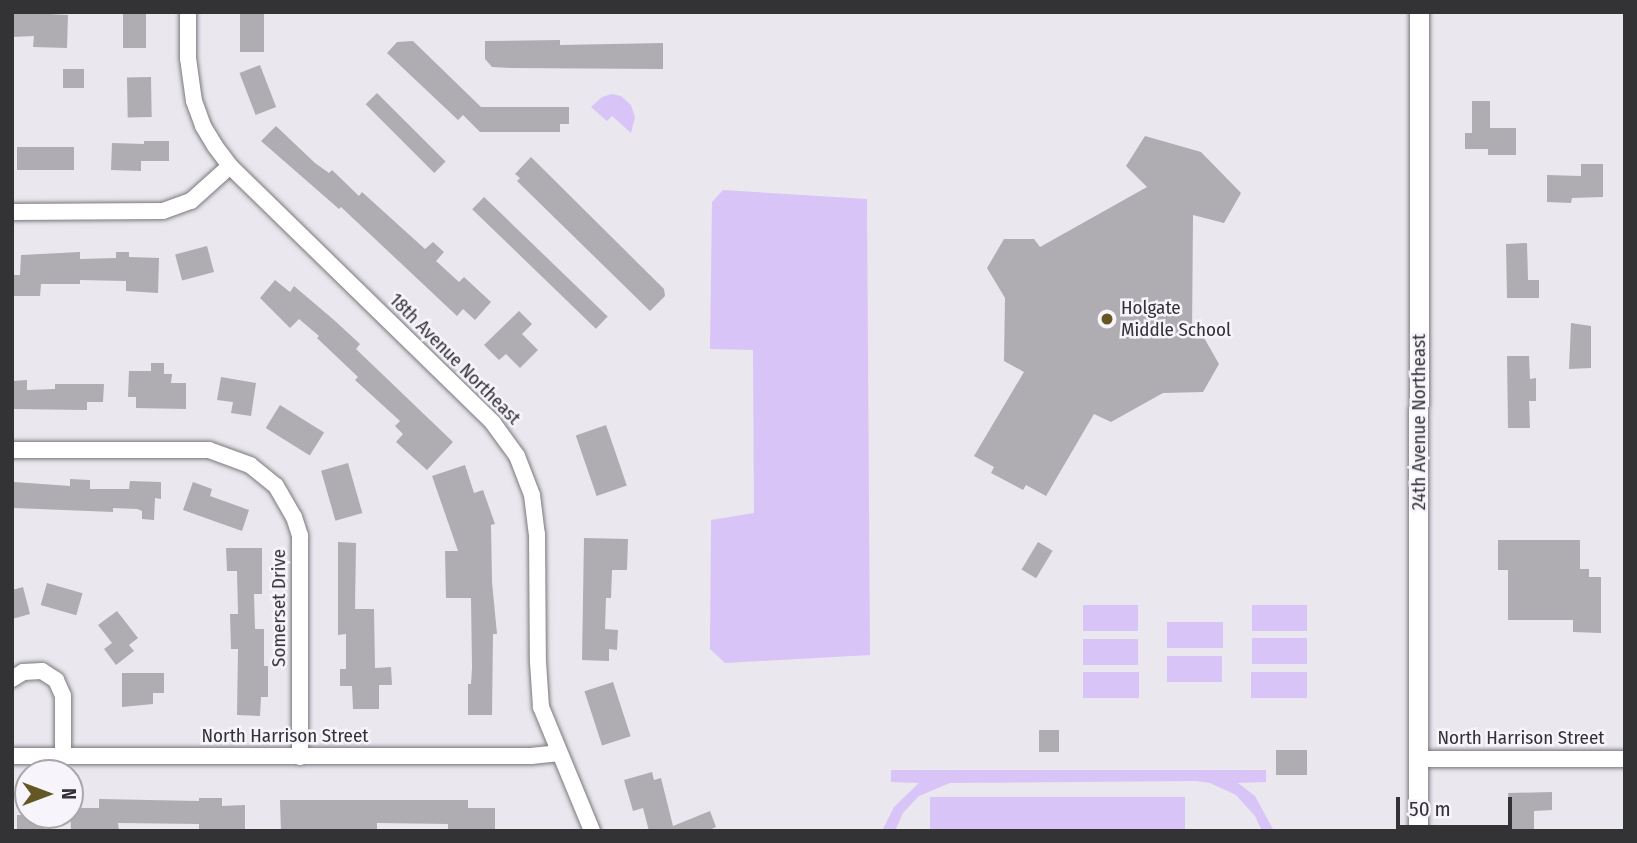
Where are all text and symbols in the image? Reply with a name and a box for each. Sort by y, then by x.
street label: 18th Avenue Northeast [385,289,525,429]
place label: Holgate Middle School [1121,297,1231,341]
marker: Holgate Middle School [1099,311,1115,327]
street label: 24th Avenue Northeast [1408,334,1430,510]
street label: Somerset Drive [268,549,290,667]
street label: North Harrison Street [201,725,369,747]
street label: North Harrison Street [1437,727,1605,749]
north arrow [14,759,84,829]
scale bar [1399,784,1514,828]
text: N [57,788,80,800]
text: 50 m [1409,796,1451,822]

